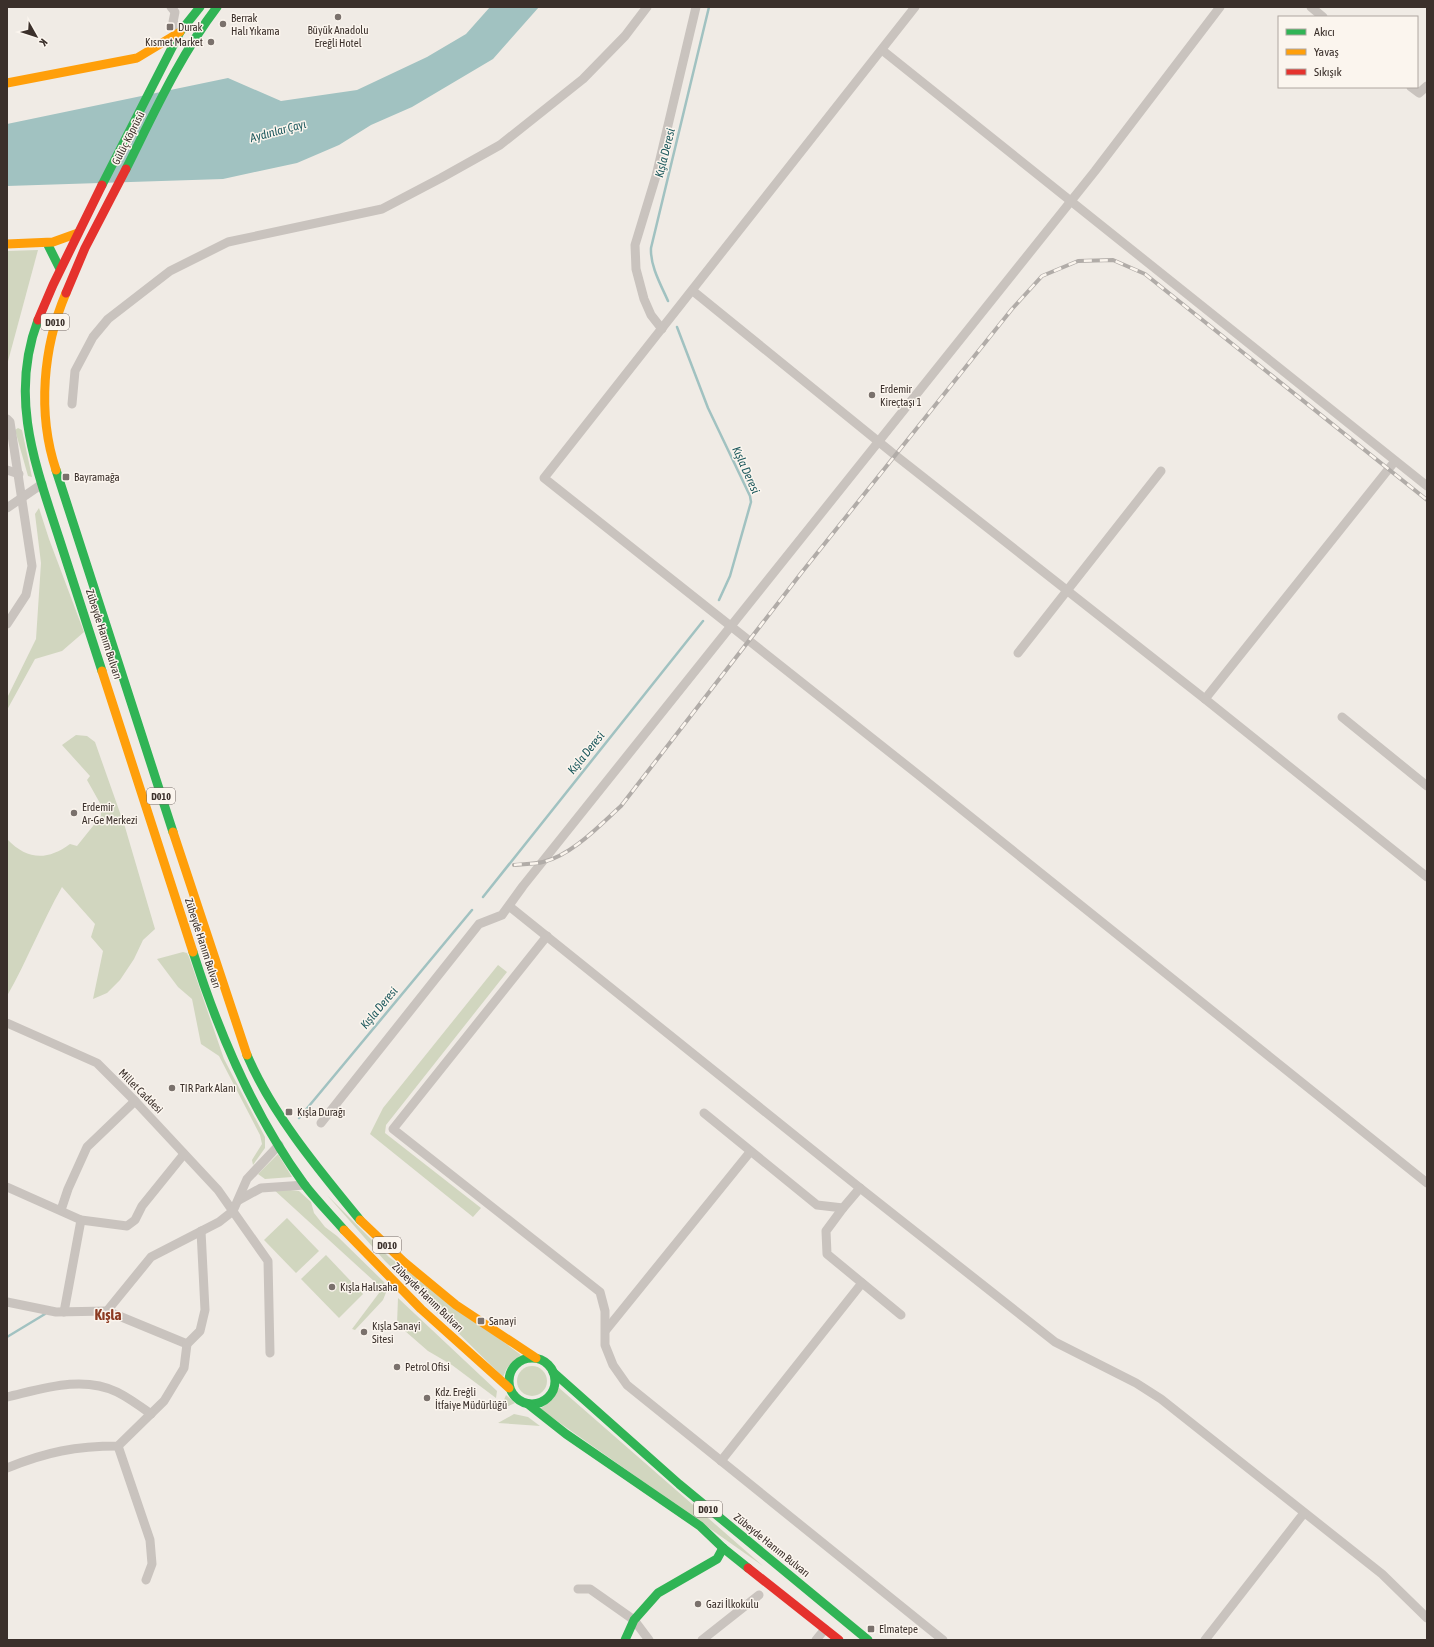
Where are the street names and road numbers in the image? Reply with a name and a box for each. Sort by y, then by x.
street label: Gülüç Köprüsü [109,109,147,167]
road number: D010 [41,314,69,330]
street label: Zübeyde Hanım Bulvarı [84,587,124,681]
road number: D010 [147,788,175,804]
street label: Zübeyde Hanım Bulvarı [183,896,223,990]
street label: Millet Caddesi [117,1067,165,1115]
road number: D010 [373,1237,401,1253]
street label: Zübeyde Hanım Bulvarı [390,1260,466,1334]
road number: D010 [694,1501,722,1517]
street label: Zübeyde Hanım Bulvarı [732,1511,812,1579]

